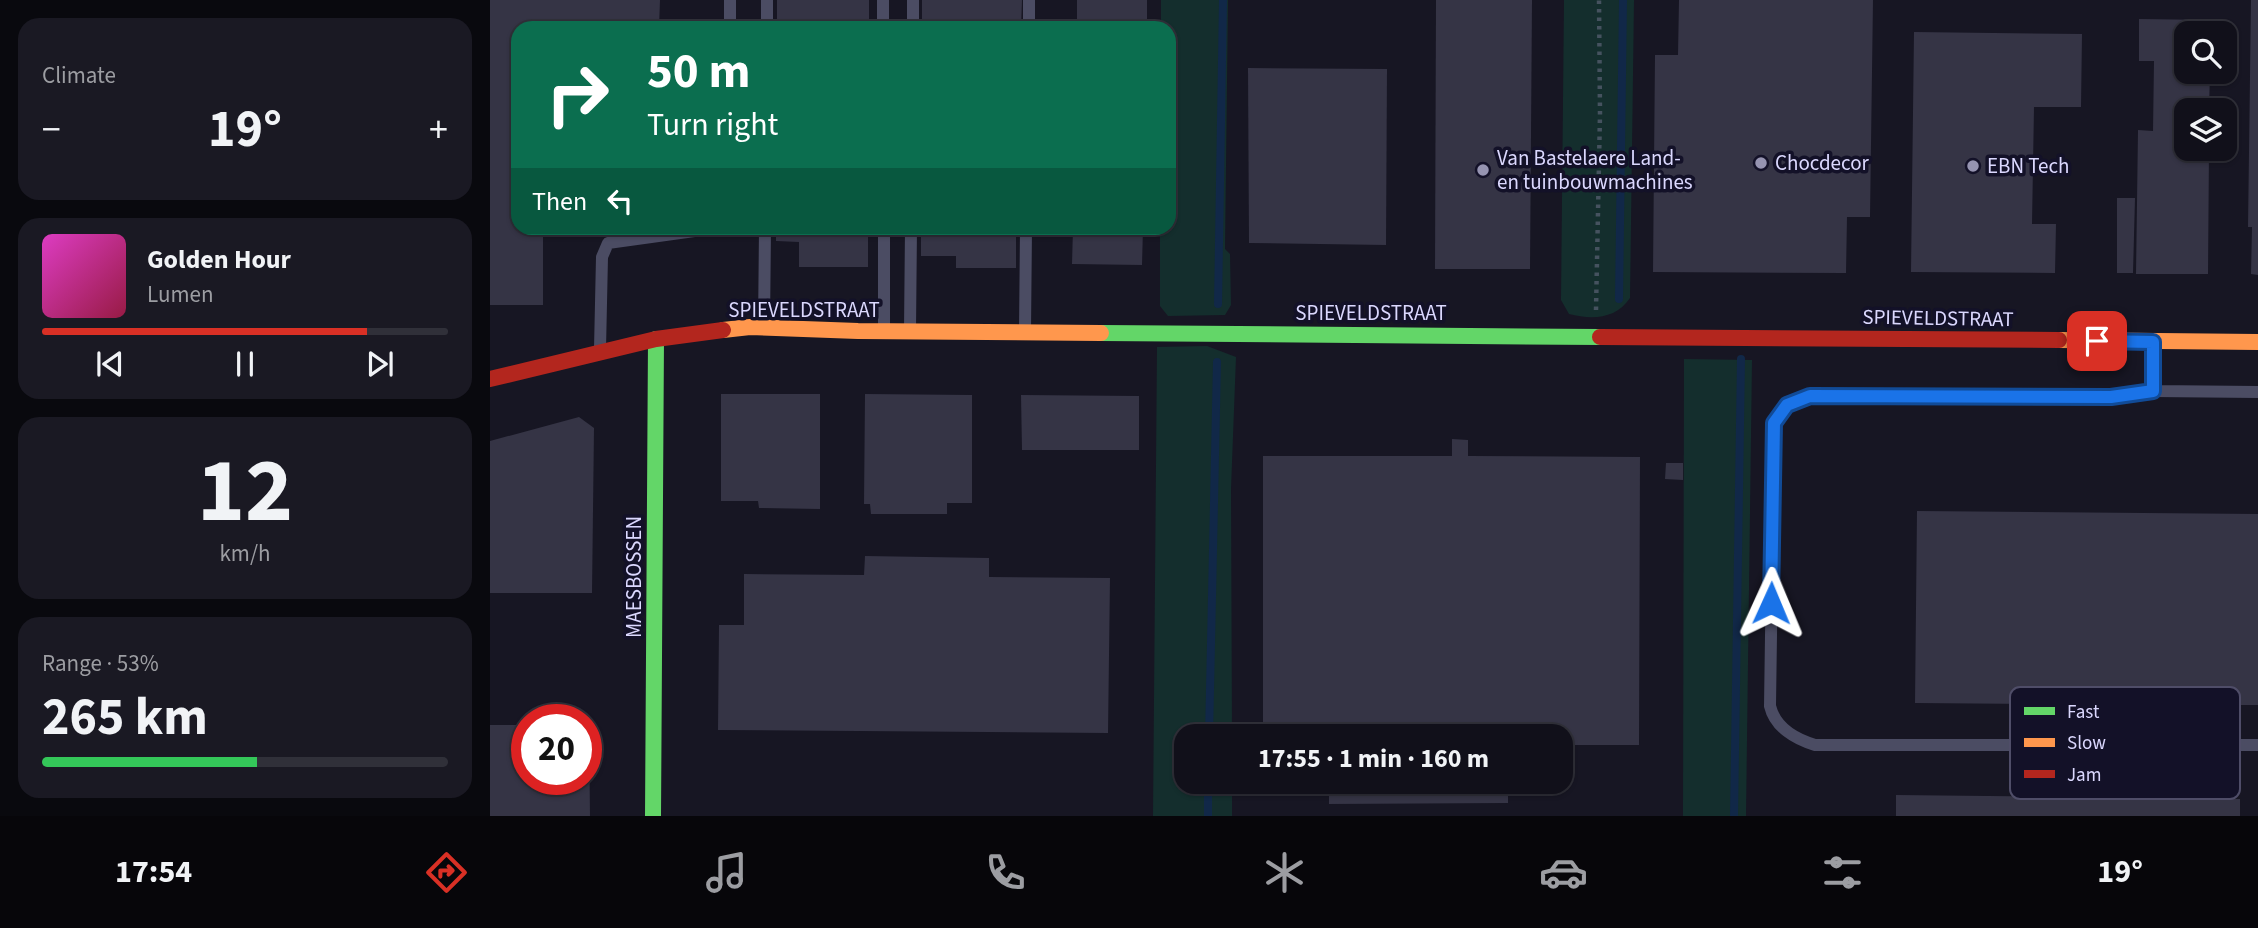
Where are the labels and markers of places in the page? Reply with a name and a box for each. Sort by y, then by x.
place label: Van Bastelaere Land- en tuinbouwmachines [1497,143,1693,197]
place label: Chocdecor [1775,148,1870,178]
place label: EBN Tech [1987,151,2070,181]
marker: Chocdecor [1753,155,1769,171]
marker: EBN Tech [1965,158,1981,174]
marker: Van Bastelaere Land- en tuinbouwmachines [1475,162,1491,178]
pin [2067,311,2127,371]

